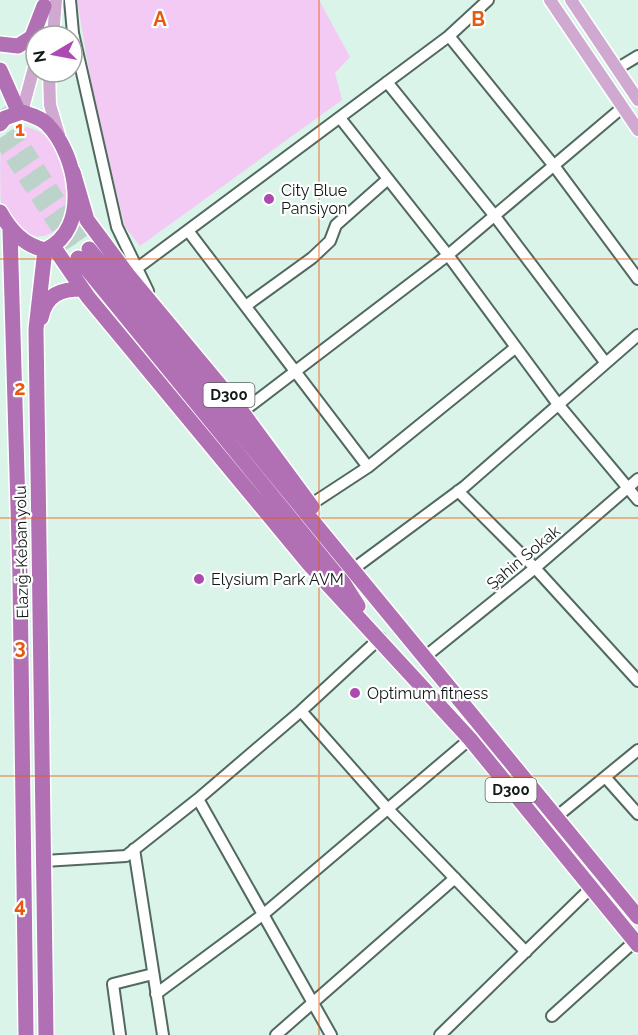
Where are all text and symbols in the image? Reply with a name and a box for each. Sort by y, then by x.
text: A [153,7,167,31]
text: B [471,7,485,31]
north arrow [24,24,84,84]
text: N [29,49,50,64]
text: 1 [15,117,25,141]
place label: City Blue Pansiyon [281,181,347,218]
marker: City Blue Pansiyon [262,192,276,206]
text: 2 [14,376,26,400]
road number: D300 [204,383,254,407]
street label: Elazığ-Keban yolu [11,485,32,619]
street label: Şahin Sokak [483,521,564,593]
place label: Elysium Park AVM [211,570,344,589]
marker: Elysium Park AVM [192,572,206,586]
text: 3 [14,635,26,659]
place label: Optimum fitness [367,684,488,703]
marker: Optimum fitness [348,686,362,700]
road number: D300 [486,778,536,802]
text: 4 [14,893,26,917]

